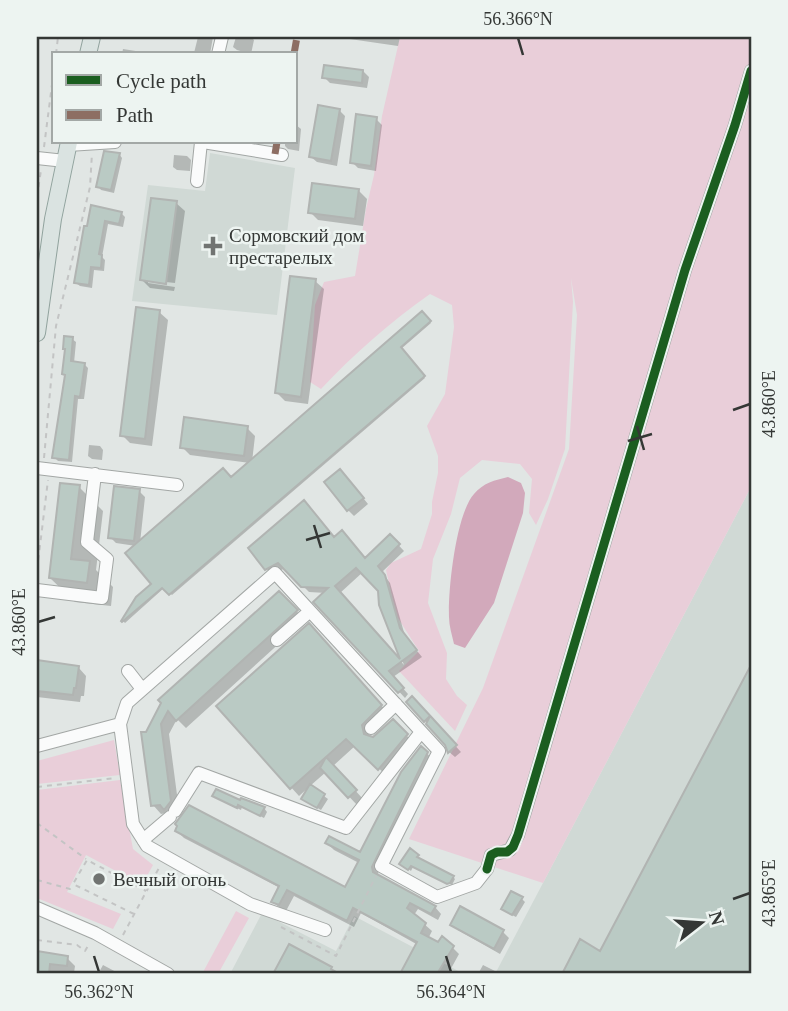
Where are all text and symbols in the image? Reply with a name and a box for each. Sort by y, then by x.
text: 56.366°N [483,9,553,29]
legend [52,52,298,144]
text: Cycle path [116,69,207,93]
text: Path [116,103,154,127]
place label: Сормовский дом престарелых [229,225,364,268]
marker: Сормовский дом престарелых [203,236,223,256]
text: 43.860°E [759,370,779,438]
text: 43.860°E [9,588,29,656]
text: 43.865°E [759,859,779,927]
place label: Вечный огонь [113,869,227,890]
marker: Вечный огонь [91,871,107,887]
north arrow [666,888,736,958]
text: N [705,909,729,928]
text: 56.362°N [64,982,134,1002]
text: 56.364°N [416,982,486,1002]

